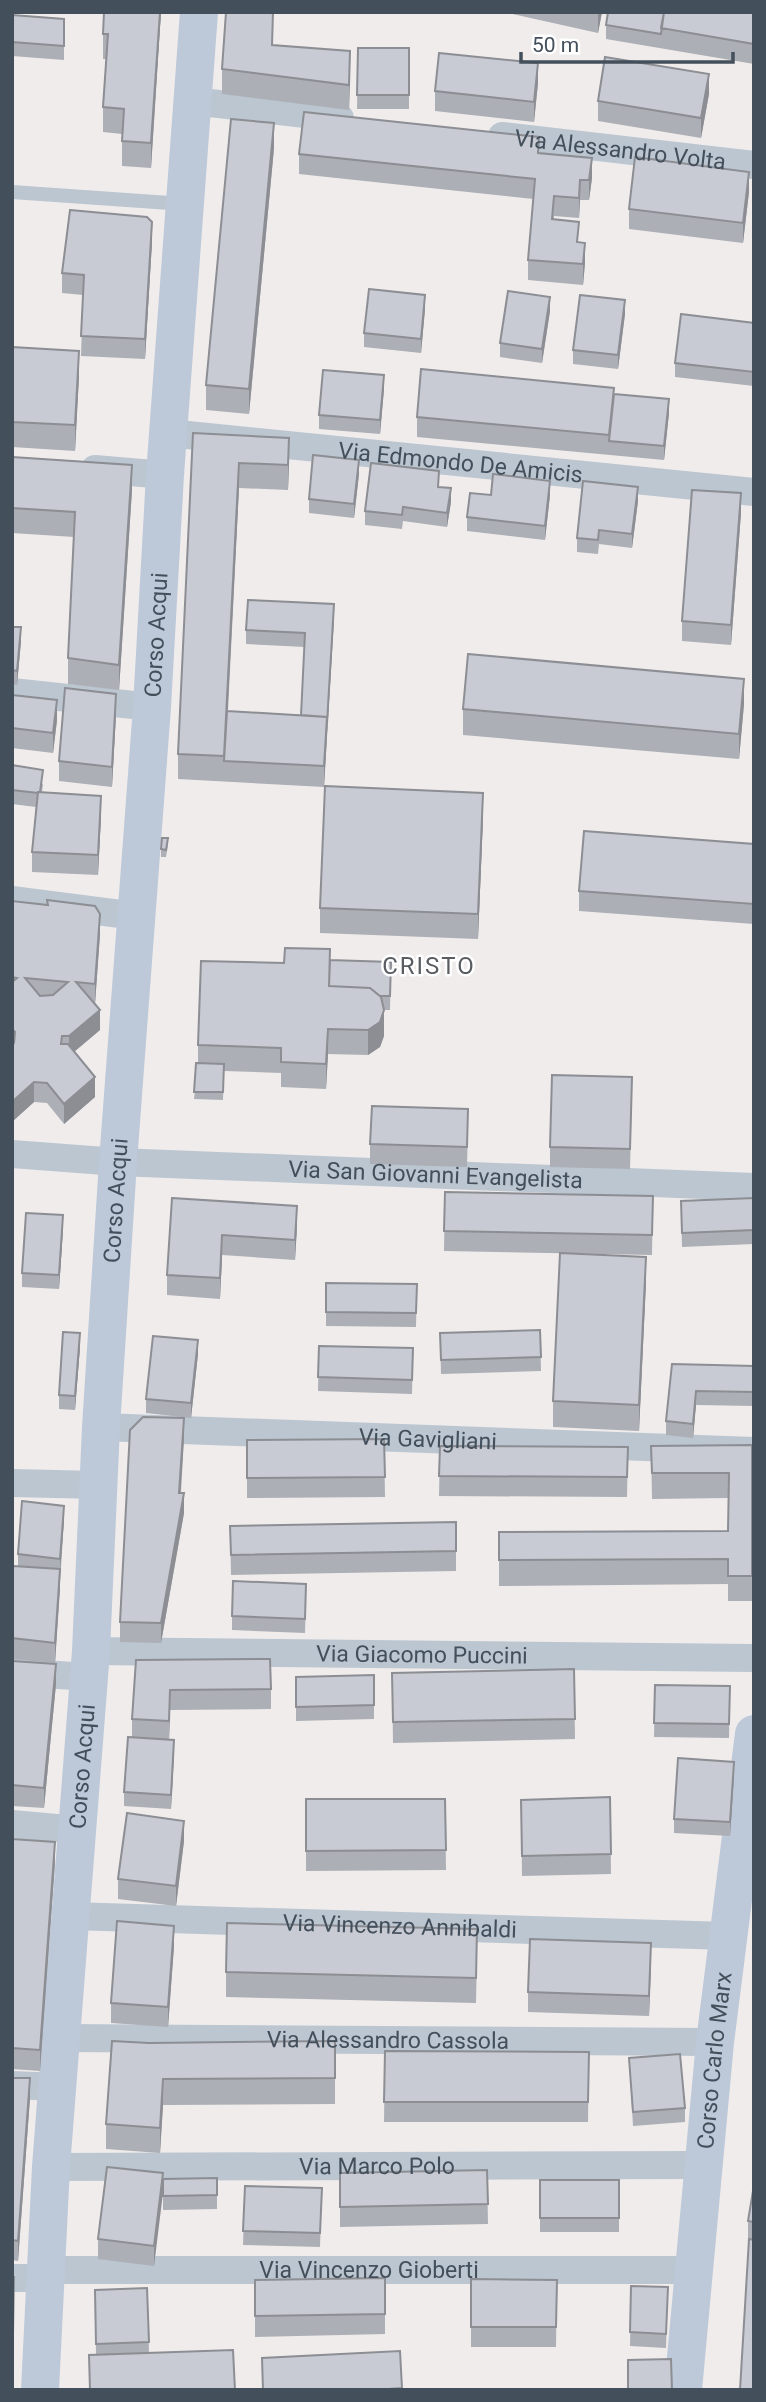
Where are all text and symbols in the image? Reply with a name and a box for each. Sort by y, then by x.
scale bar [521,21,733,65]
text: 50 m [532,33,579,57]
street label: Via Alessandro Volta [513,125,727,176]
street label: Via Edmondo De Amicis [337,437,584,489]
street label: Corso Acqui [140,572,174,698]
district label: CRISTO [382,952,476,980]
street label: Corso Acqui [99,1137,134,1264]
street label: Via San Giovanni Evangelista [288,1156,583,1194]
street label: Via Gavigliani [358,1423,497,1456]
street label: Via Giacomo Puccini [316,1640,528,1670]
street label: Corso Acqui [64,1703,101,1830]
street label: Via Vincenzo Annibaldi [282,1909,517,1944]
street label: Corso Carlo Marx [692,1970,738,2150]
street label: Via Alessandro Cassola [267,2026,509,2055]
street label: Via Marco Polo [299,2153,455,2180]
street label: Via Vincenzo Gioberti [259,2257,479,2284]

